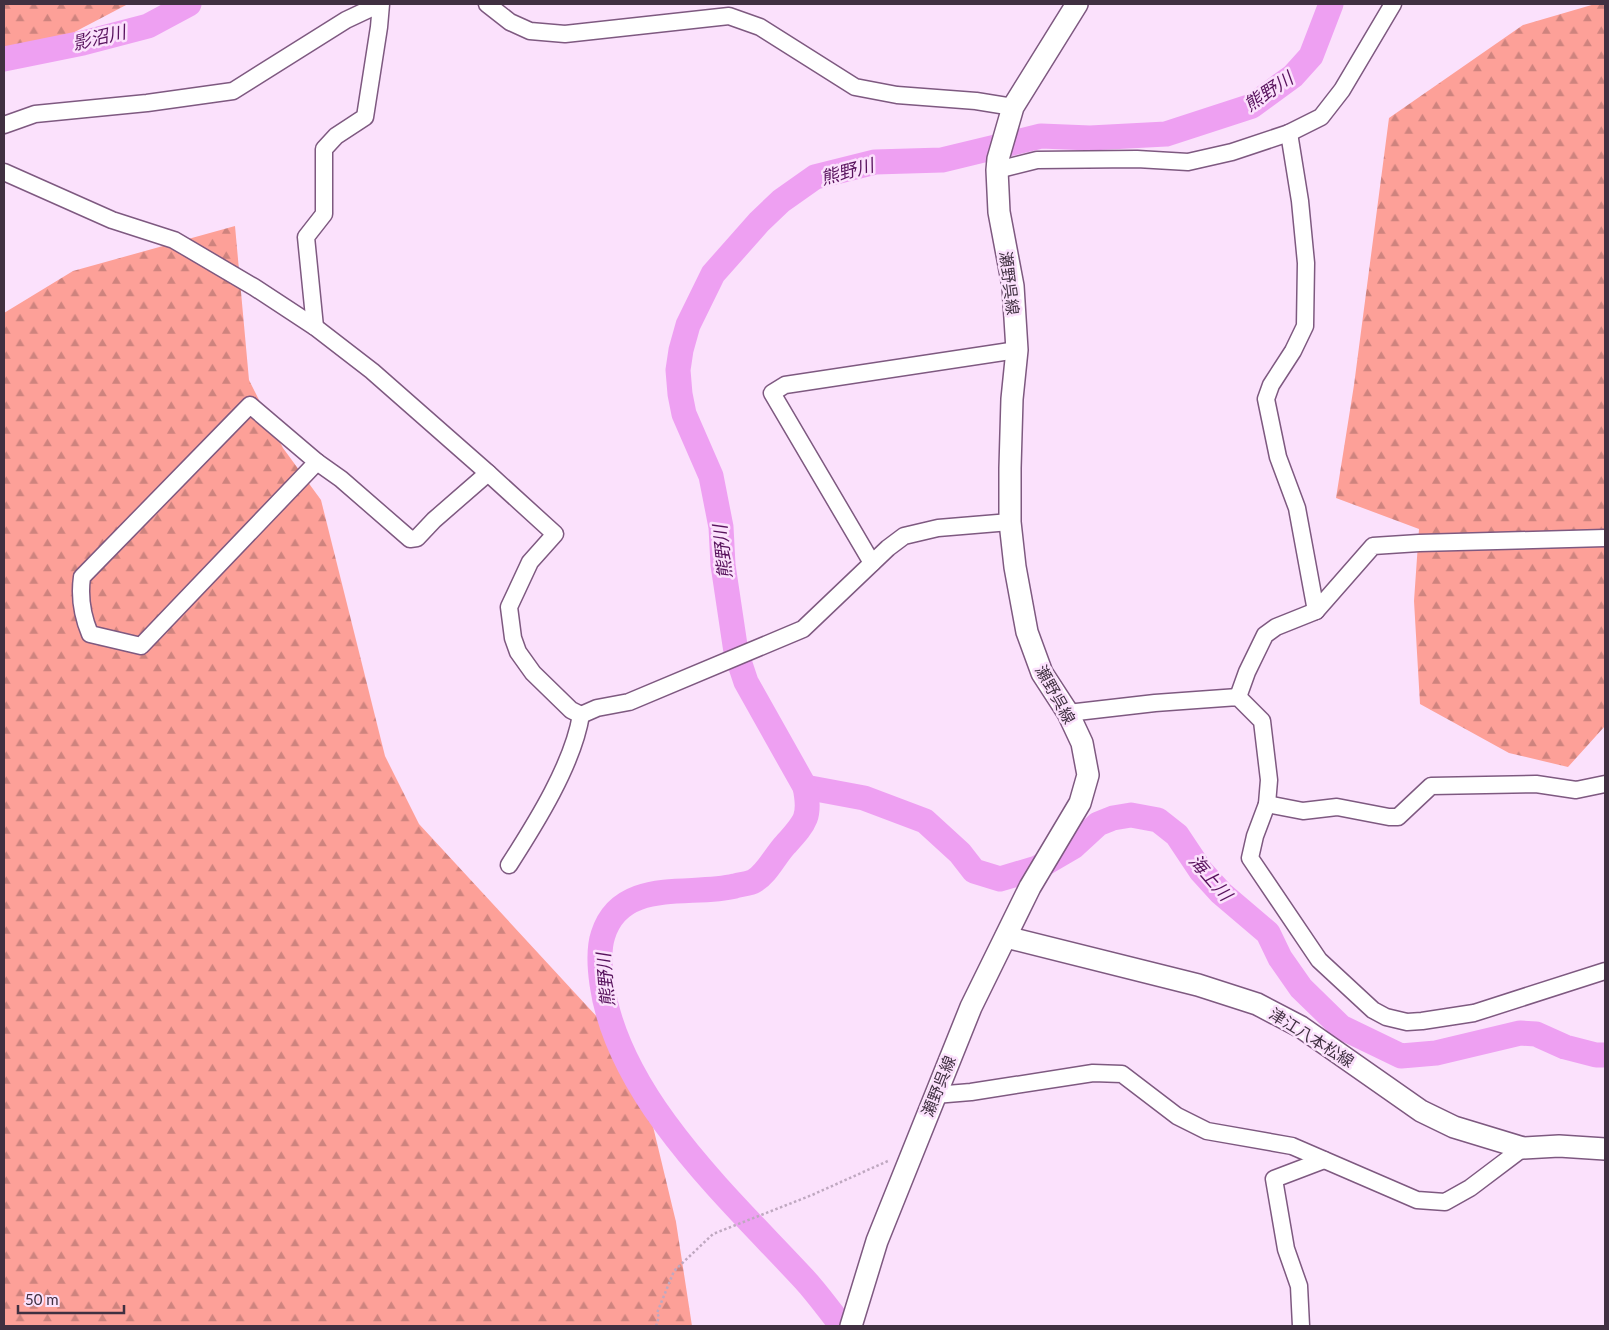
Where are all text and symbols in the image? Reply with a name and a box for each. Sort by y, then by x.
water label: 影沼川 [70,20,130,54]
water label: 熊野川 [1239,66,1298,115]
water label: 熊野川 [818,153,878,189]
street label: 瀬野呉線 [997,250,1023,316]
water label: 熊野川 [708,522,736,580]
street label: 瀬野呉線 [1032,661,1080,727]
water label: 海上川 [1185,849,1238,906]
water label: 熊野川 [592,950,618,1008]
street label: 津江八本松線 [1266,1004,1358,1070]
street label: 瀬野呉線 [917,1053,959,1119]
scale bar [18,1282,124,1314]
text: 50 m [25,1290,59,1308]

